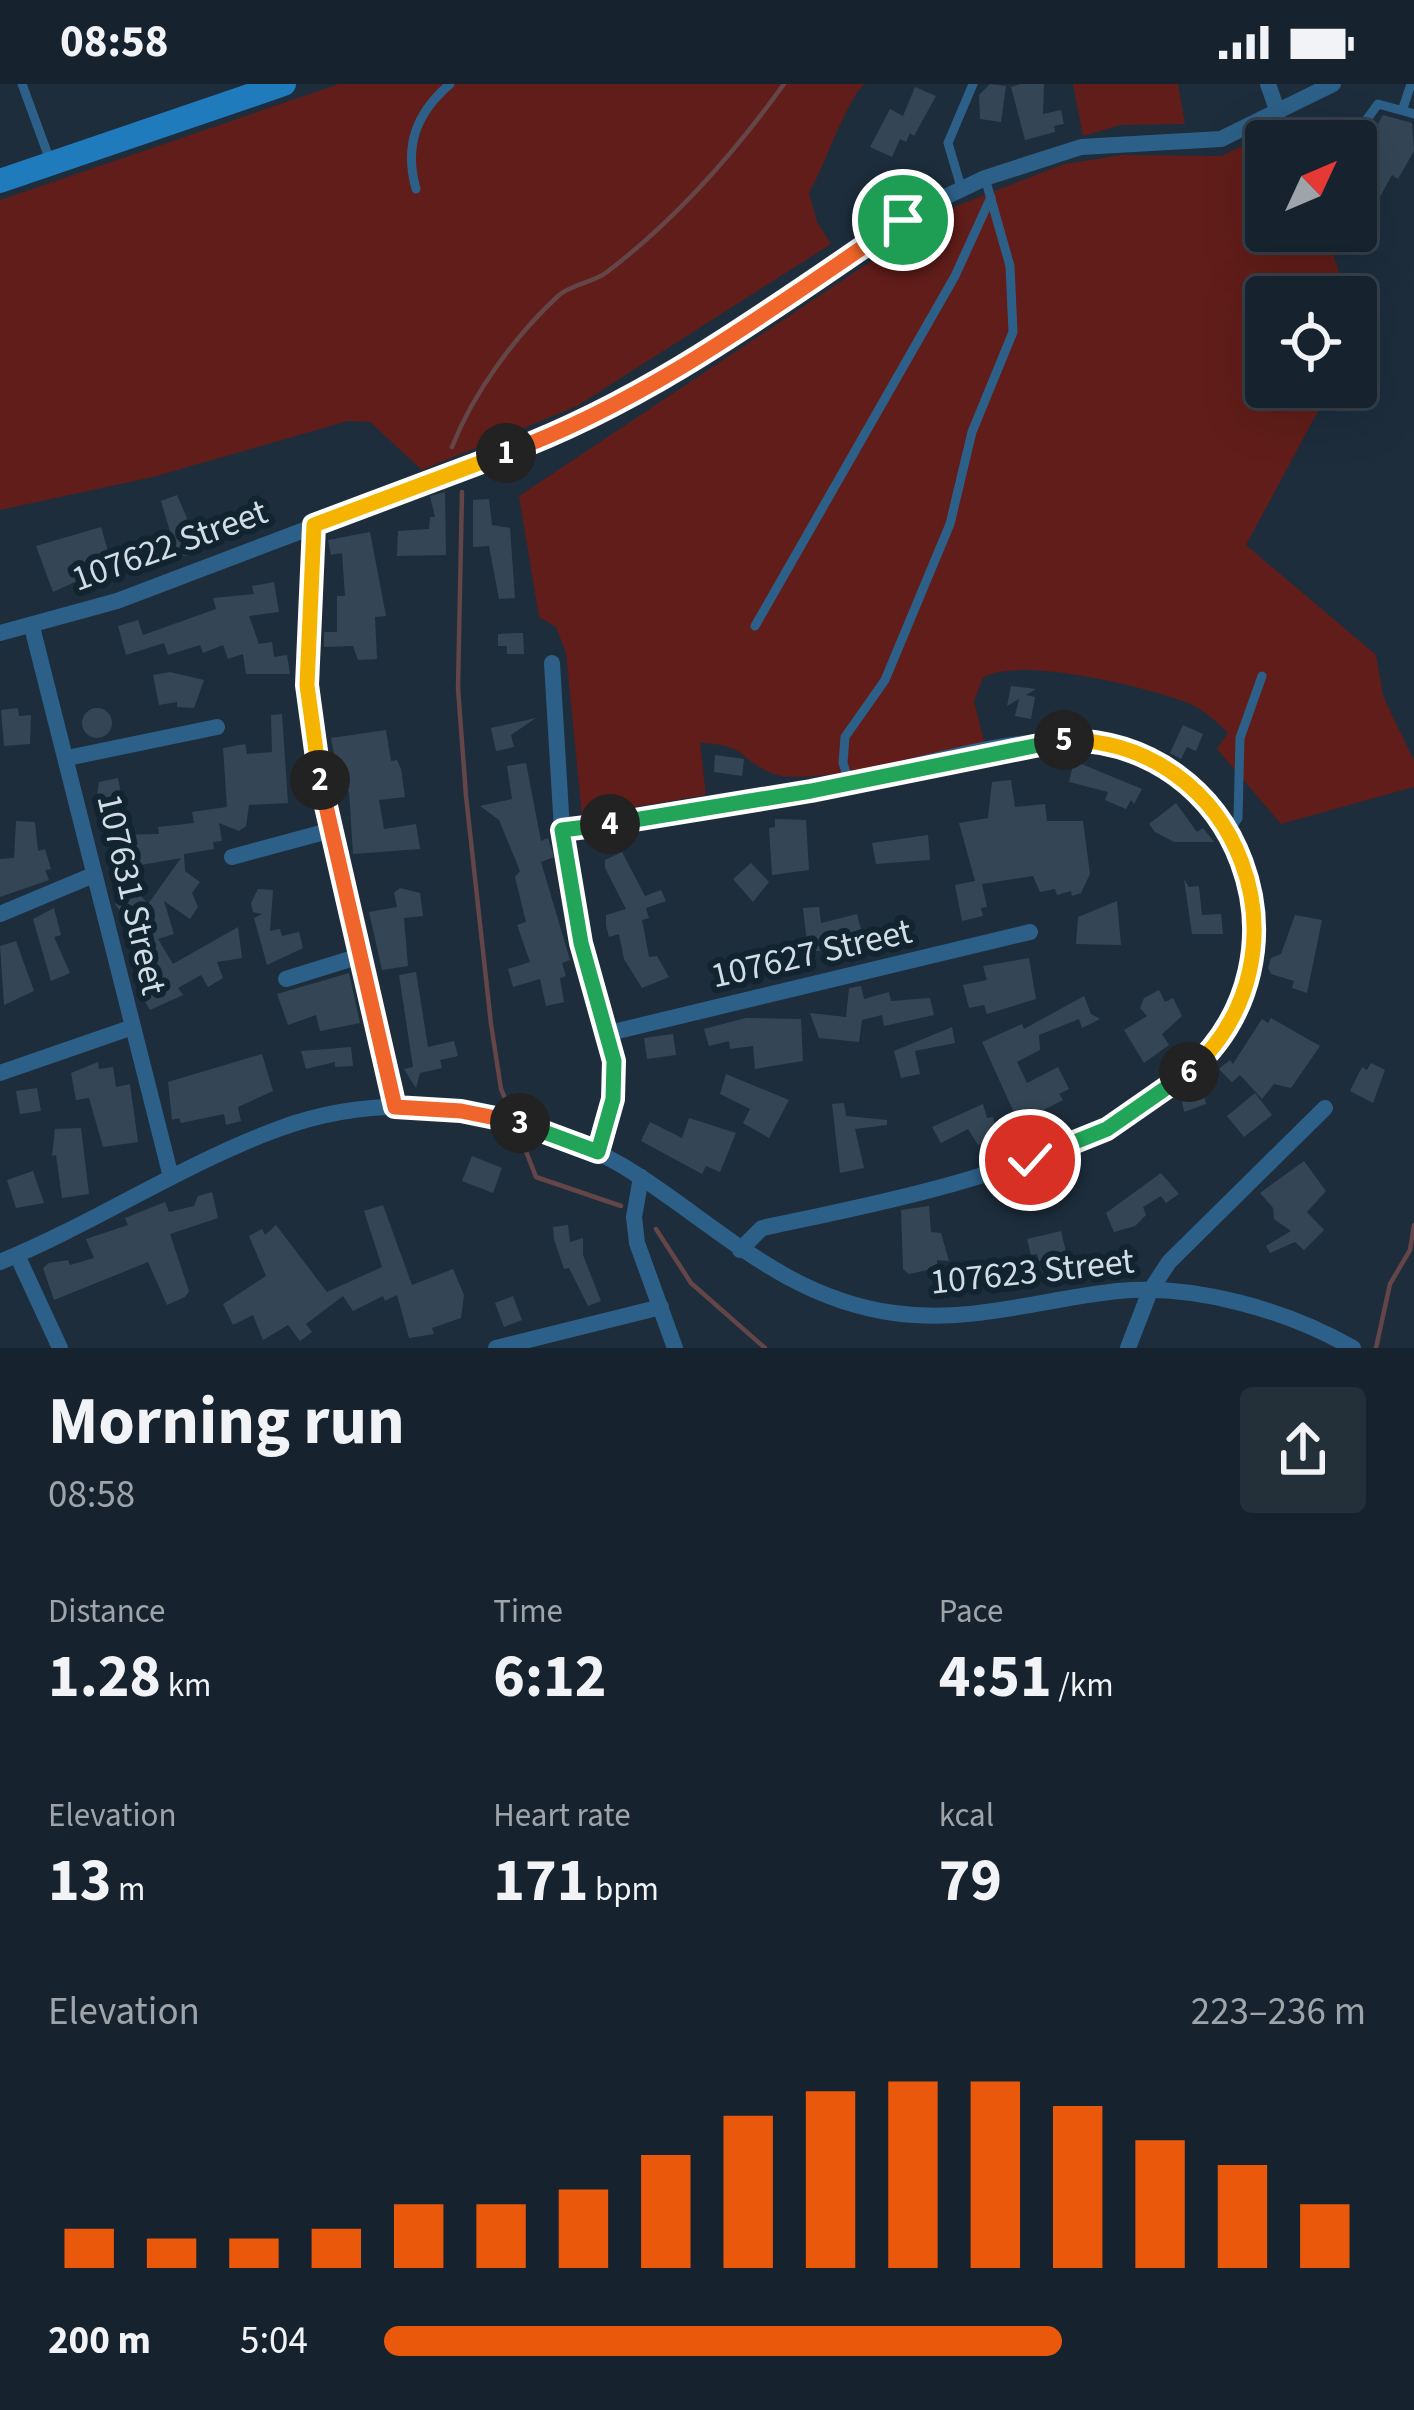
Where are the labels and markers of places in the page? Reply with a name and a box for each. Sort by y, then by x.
pin [852,169,954,271]
pin: 1 [476,423,536,483]
pin: 5 [1034,710,1094,770]
pin: 2 [290,750,350,810]
pin: 4 [580,794,640,854]
pin: 6 [1159,1042,1219,1102]
pin: 3 [490,1093,550,1153]
pin [979,1109,1081,1211]

